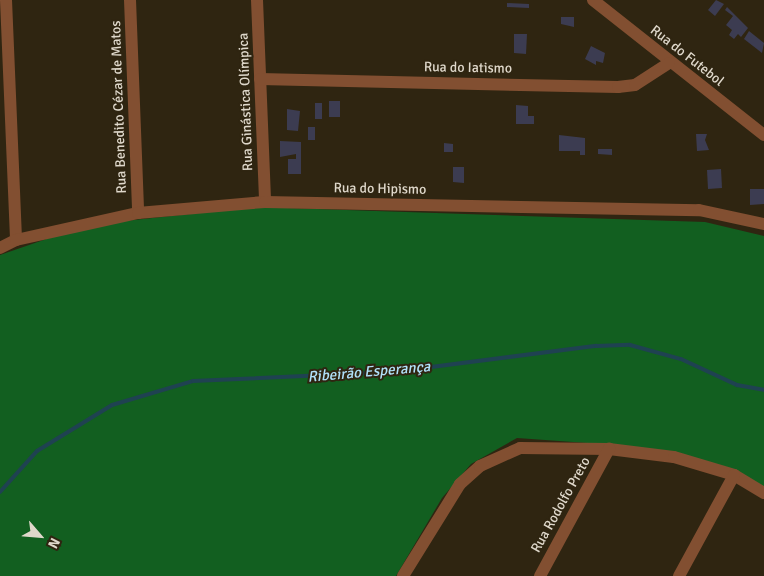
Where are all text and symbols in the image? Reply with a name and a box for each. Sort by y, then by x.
street label: Rua Benedito Cézar de Matos [108,20,130,194]
street label: Rua do Futebol [647,22,727,90]
street label: Rua Ginástica Olímpica [235,33,257,171]
street label: Rua do Iatismo [424,59,512,77]
street label: Rua do Hipismo [333,180,427,198]
water label: Ribeirão Esperança [307,358,431,386]
street label: Rua Rodolfo Preto [528,454,594,556]
north arrow [15,511,65,561]
text: N [44,535,64,551]

